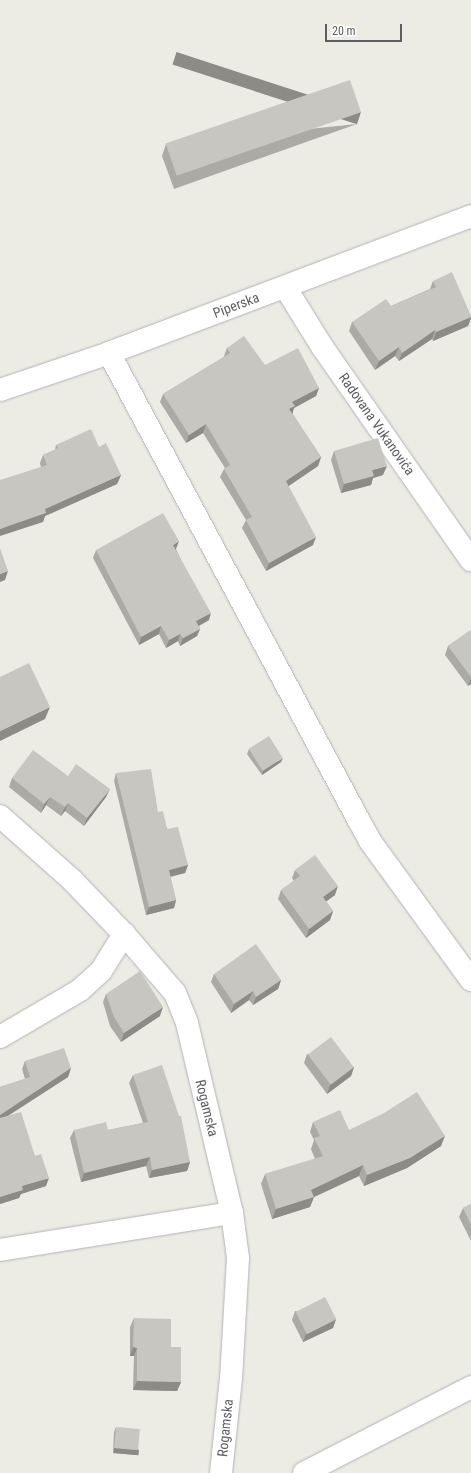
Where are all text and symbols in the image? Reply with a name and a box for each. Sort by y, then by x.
scale bar [327,16,404,42]
text: 20 m [332,24,356,38]
street label: Piperska [211,289,261,321]
street label: Radovana Vukanovića [335,370,419,478]
street label: Rogamska [192,1078,222,1138]
street label: Rogamska [214,1398,236,1458]

